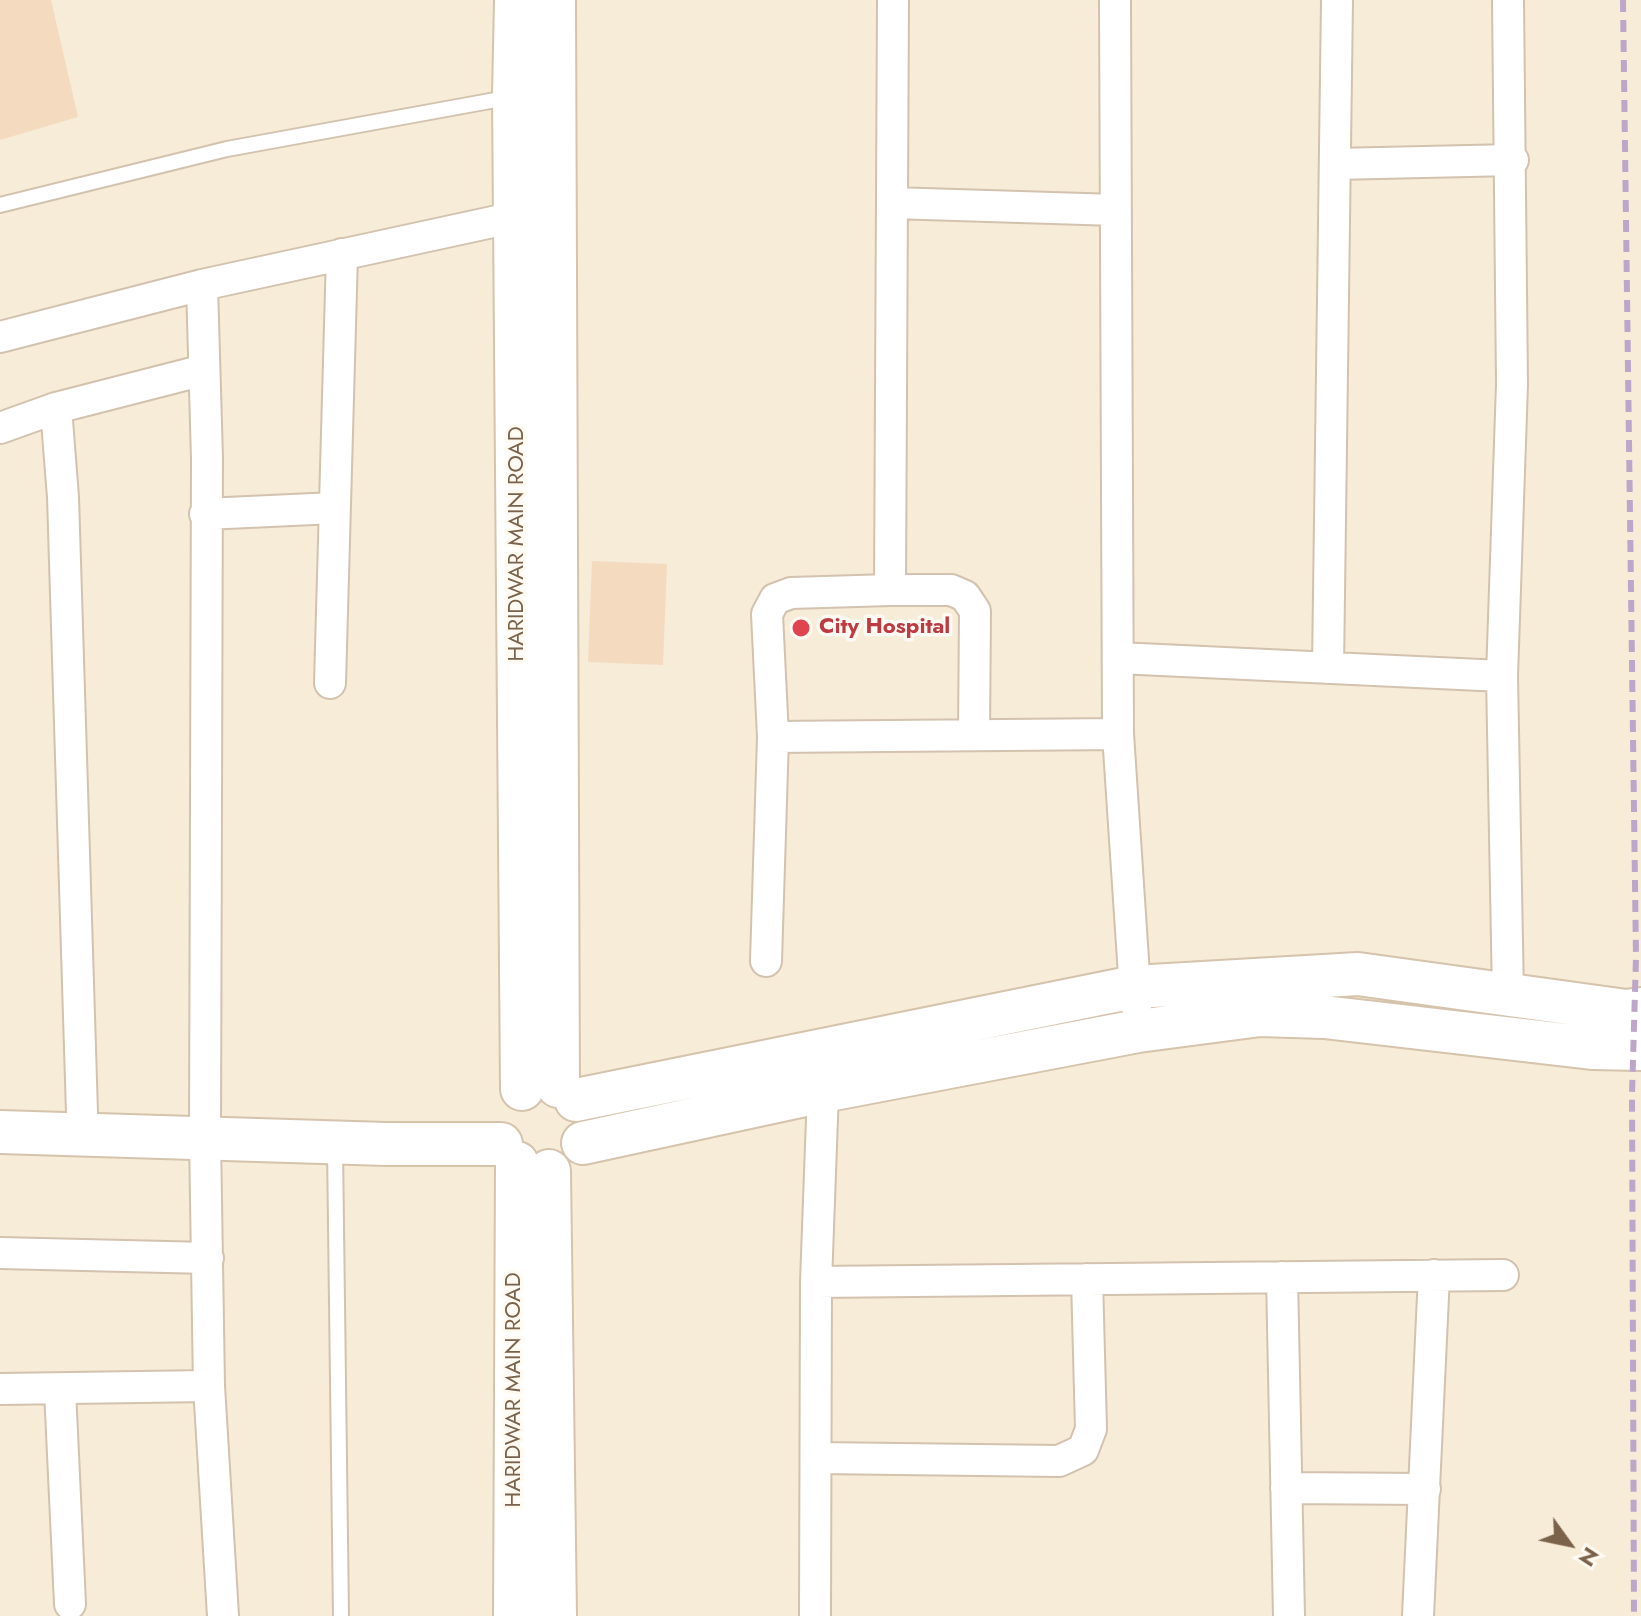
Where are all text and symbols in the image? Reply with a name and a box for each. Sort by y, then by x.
street label: HARIDWAR MAIN ROAD [505,426,531,662]
place label: City Hospital [819,615,950,641]
marker: City Hospital [790,617,812,639]
street label: HARIDWAR MAIN ROAD [502,1272,528,1508]
north arrow [1529,1504,1609,1584]
text: N [1571,1541,1607,1573]

